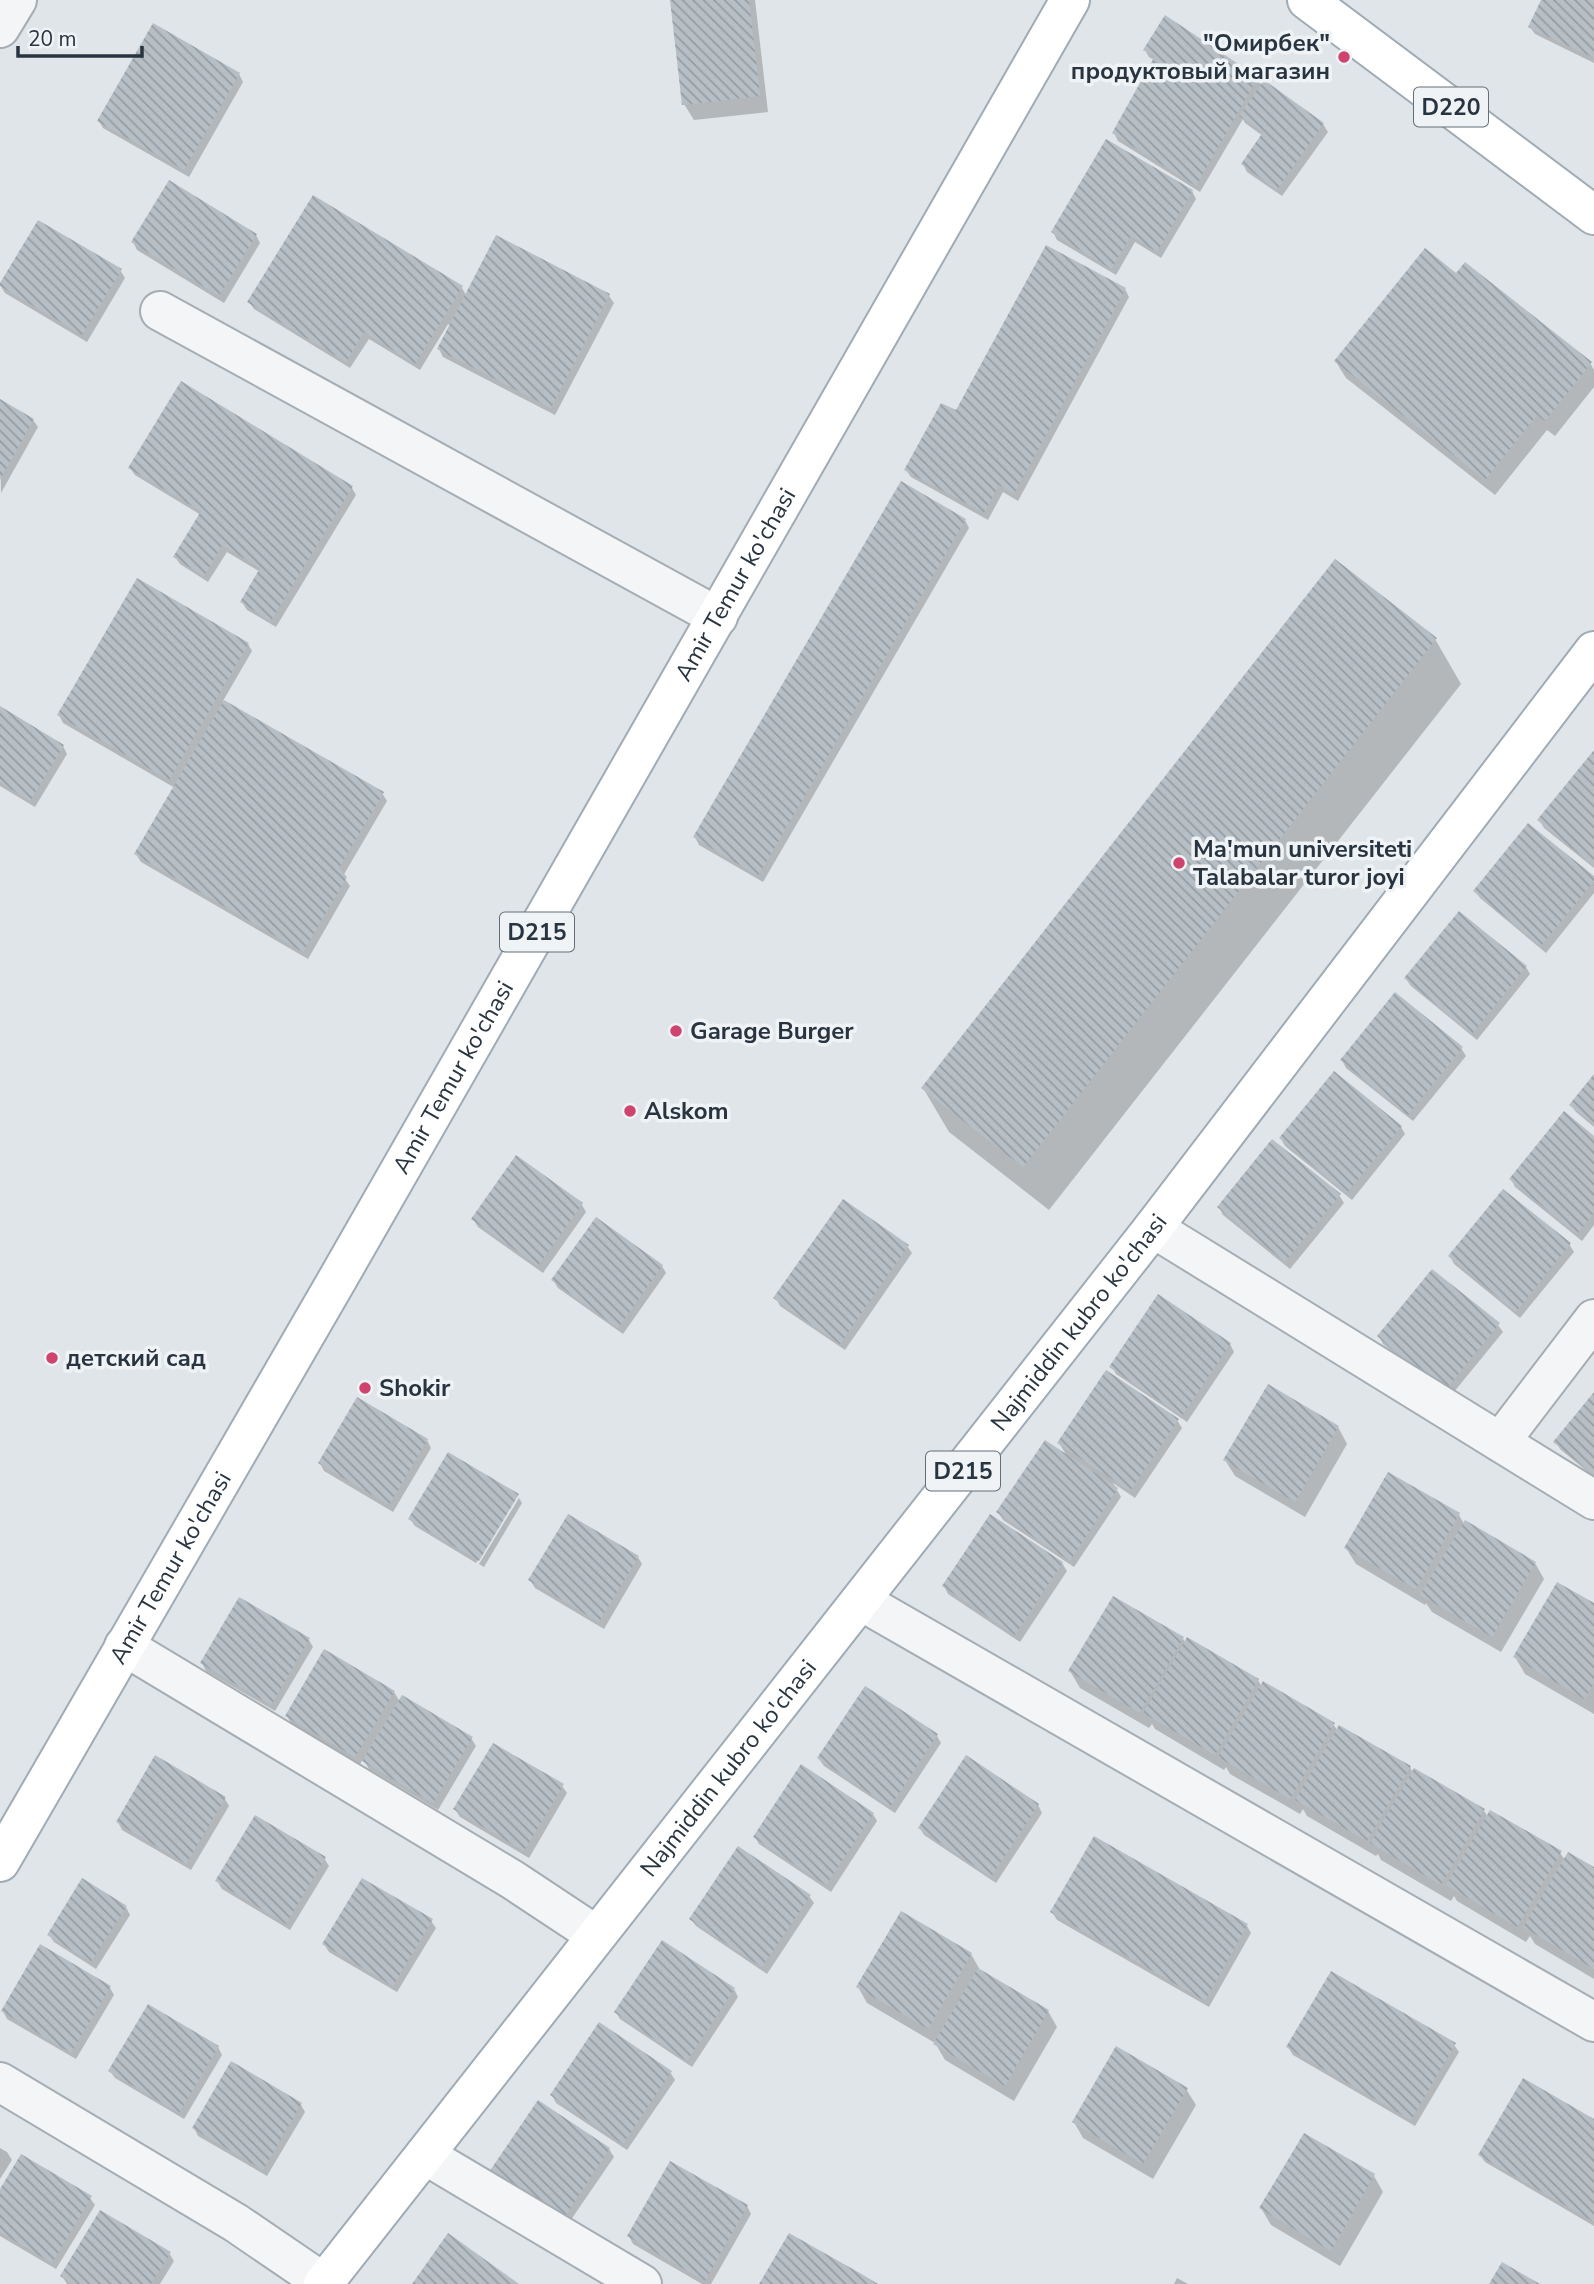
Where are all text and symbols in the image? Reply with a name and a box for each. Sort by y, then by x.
scale bar [18,14,142,58]
text: 20 m [28,25,77,53]
place label: "Омирбек" продуктовый магазин [1071,27,1330,87]
marker: "Омирбек" продуктовый магазин [1336,49,1352,65]
road number: D220 [1414,88,1488,127]
street label: Amir Temur ko'chasi [667,482,803,687]
place label: Ma'mun universiteti Talabalar turor joyi [1193,833,1412,893]
marker: Ma'mun universiteti Talabalar turor joyi [1171,855,1187,871]
road number: D215 [500,912,574,951]
street label: Amir Temur ko'chasi [385,975,521,1180]
place label: Garage Burger [690,1015,854,1047]
marker: Garage Burger [668,1023,684,1039]
place label: Alskom [644,1095,729,1127]
marker: Alskom [622,1103,638,1119]
street label: Najmiddin kubro ko'chasi [983,1207,1174,1438]
place label: детский сад [66,1342,206,1374]
marker: детский сад [44,1350,60,1366]
place label: Shokir [379,1372,451,1404]
marker: Shokir [357,1380,373,1396]
road number: D215 [926,1452,1000,1490]
street label: Amir Temur ko'chasi [102,1466,239,1670]
street label: Najmiddin kubro ko'chasi [633,1653,824,1884]

